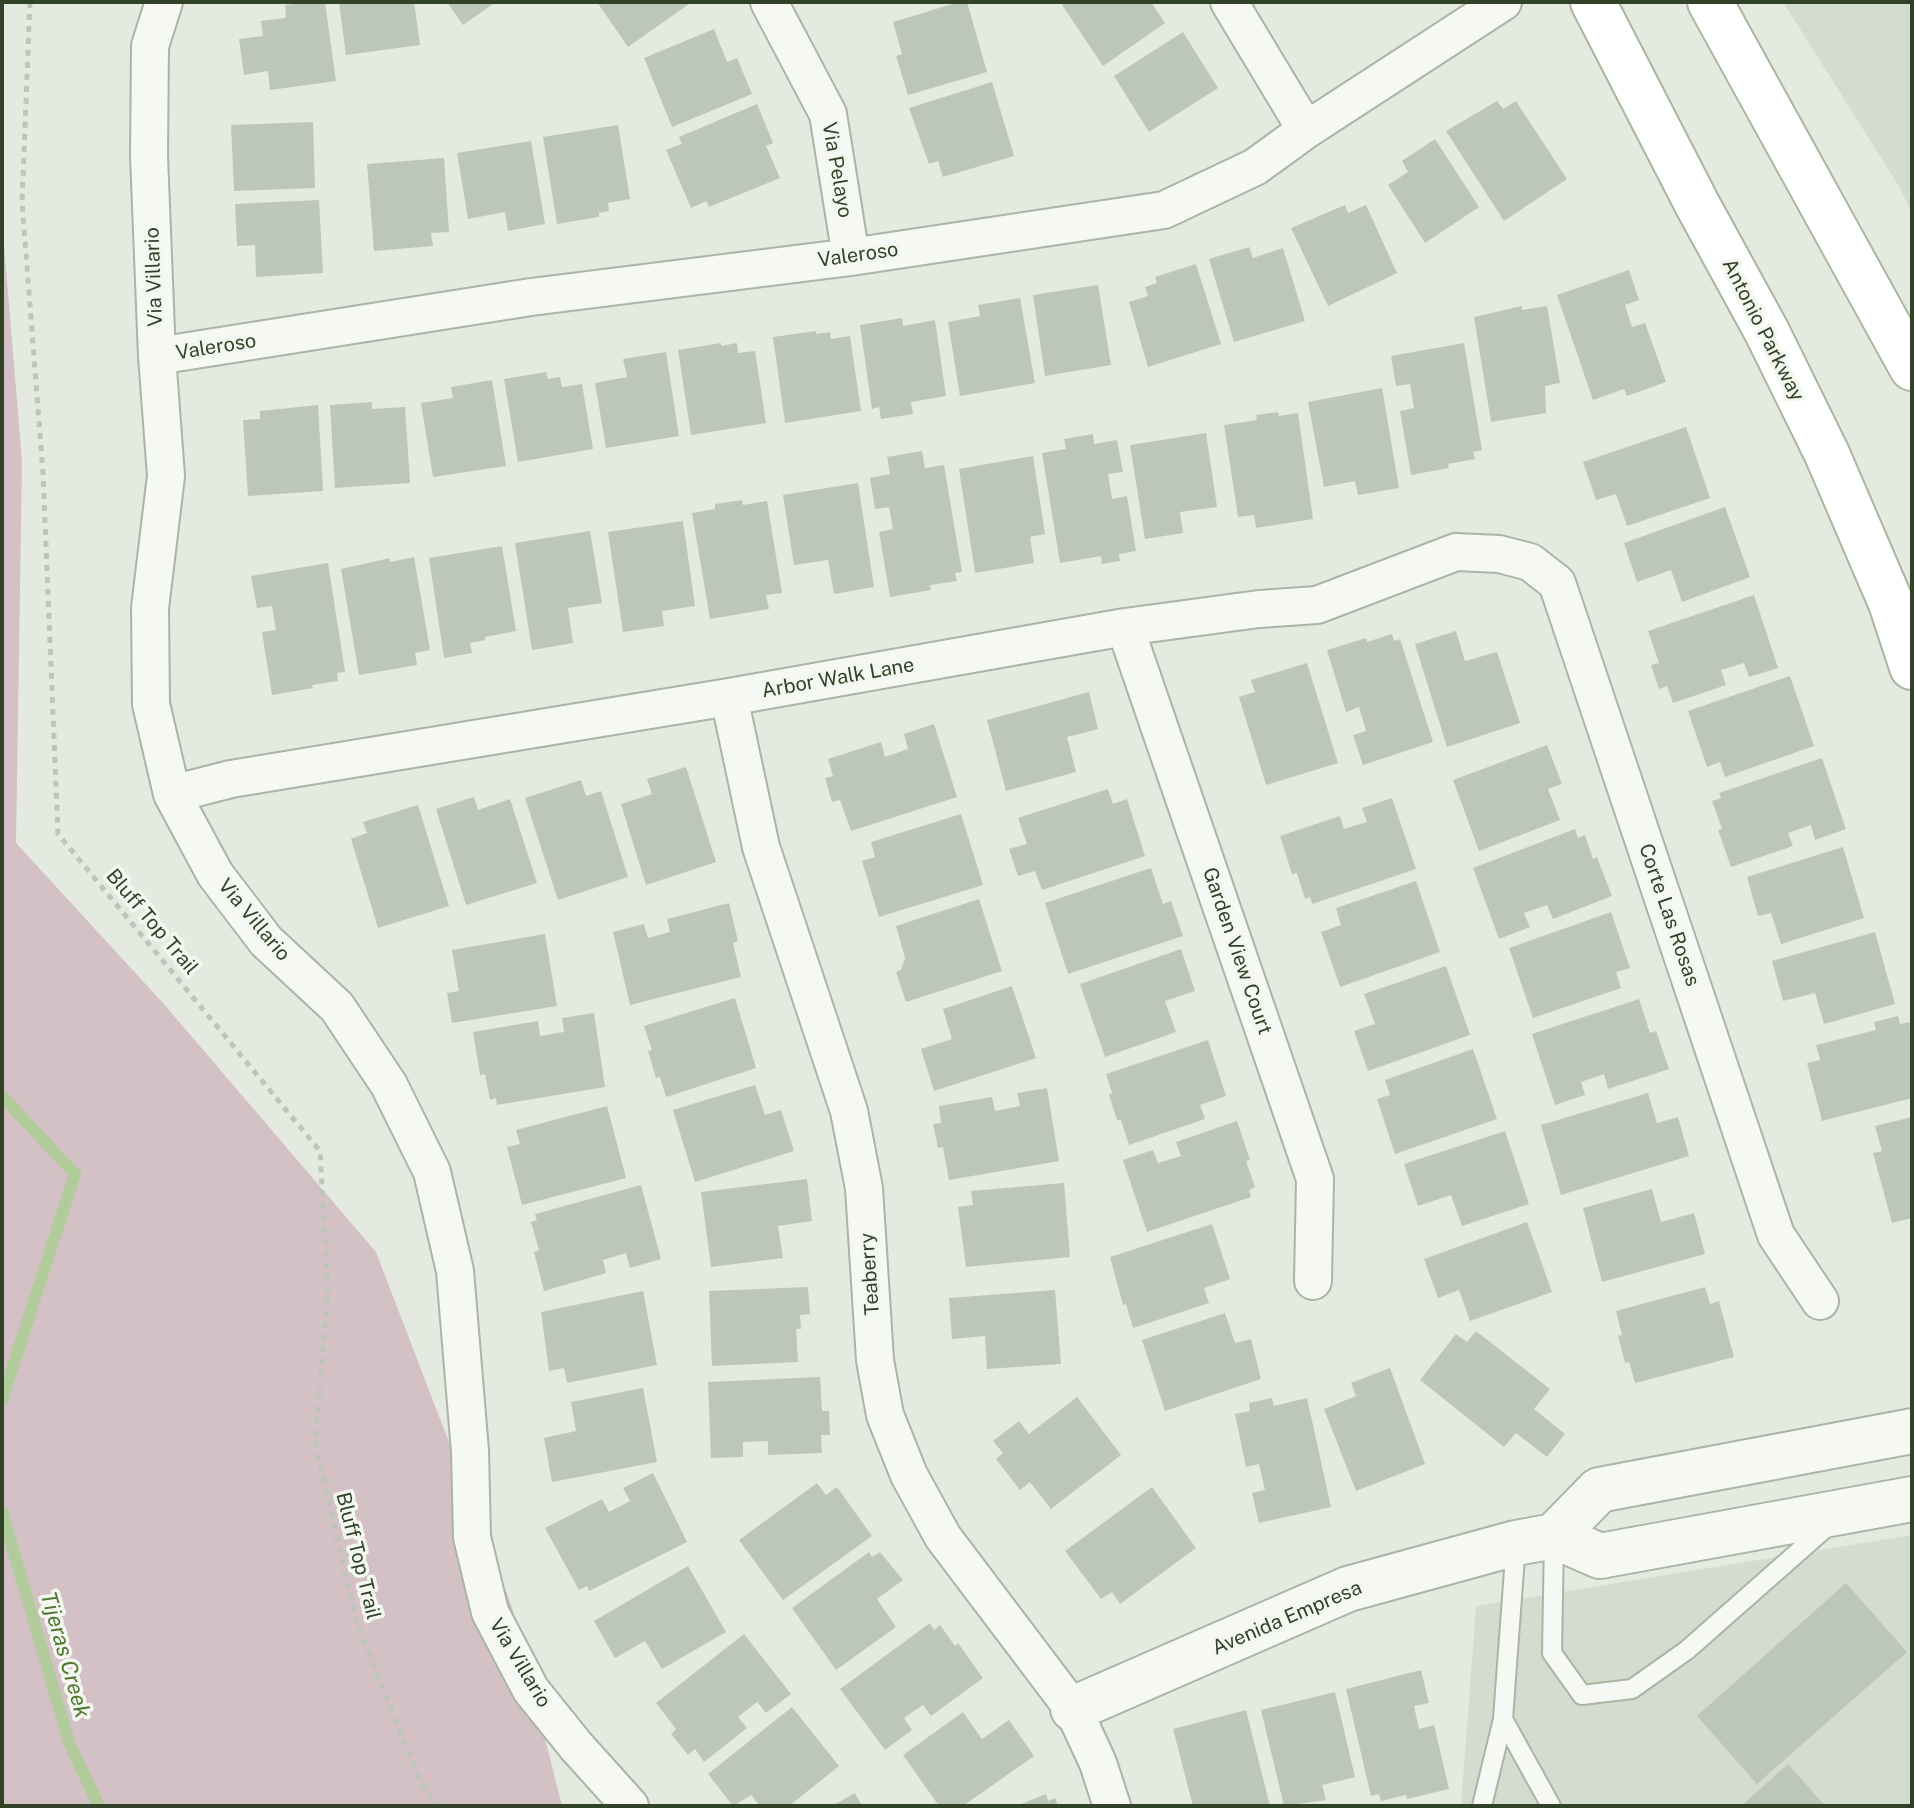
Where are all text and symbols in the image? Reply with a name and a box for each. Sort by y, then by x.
street label: Via Pelayo [817,120,857,220]
street label: Via Villario [140,227,168,327]
street label: Valeroso [816,237,900,273]
street label: Antonio Parkway [1717,255,1809,405]
street label: Valeroso [174,329,258,365]
street label: Arbor Walk Lane [760,653,916,703]
street label: Corte Las Rosas [1633,841,1705,989]
street label: Bluff Top Trail [101,864,203,980]
street label: Garden View Court [1197,864,1277,1038]
street label: Via Villario [213,874,295,966]
street label: Teaberry [855,1232,885,1316]
street label: Bluff Top Trail [331,1490,385,1622]
street label: Avenida Empresa [1209,1576,1365,1660]
water label: Tijeras Creek [34,1589,96,1721]
street label: Via Villario [484,1614,556,1712]

